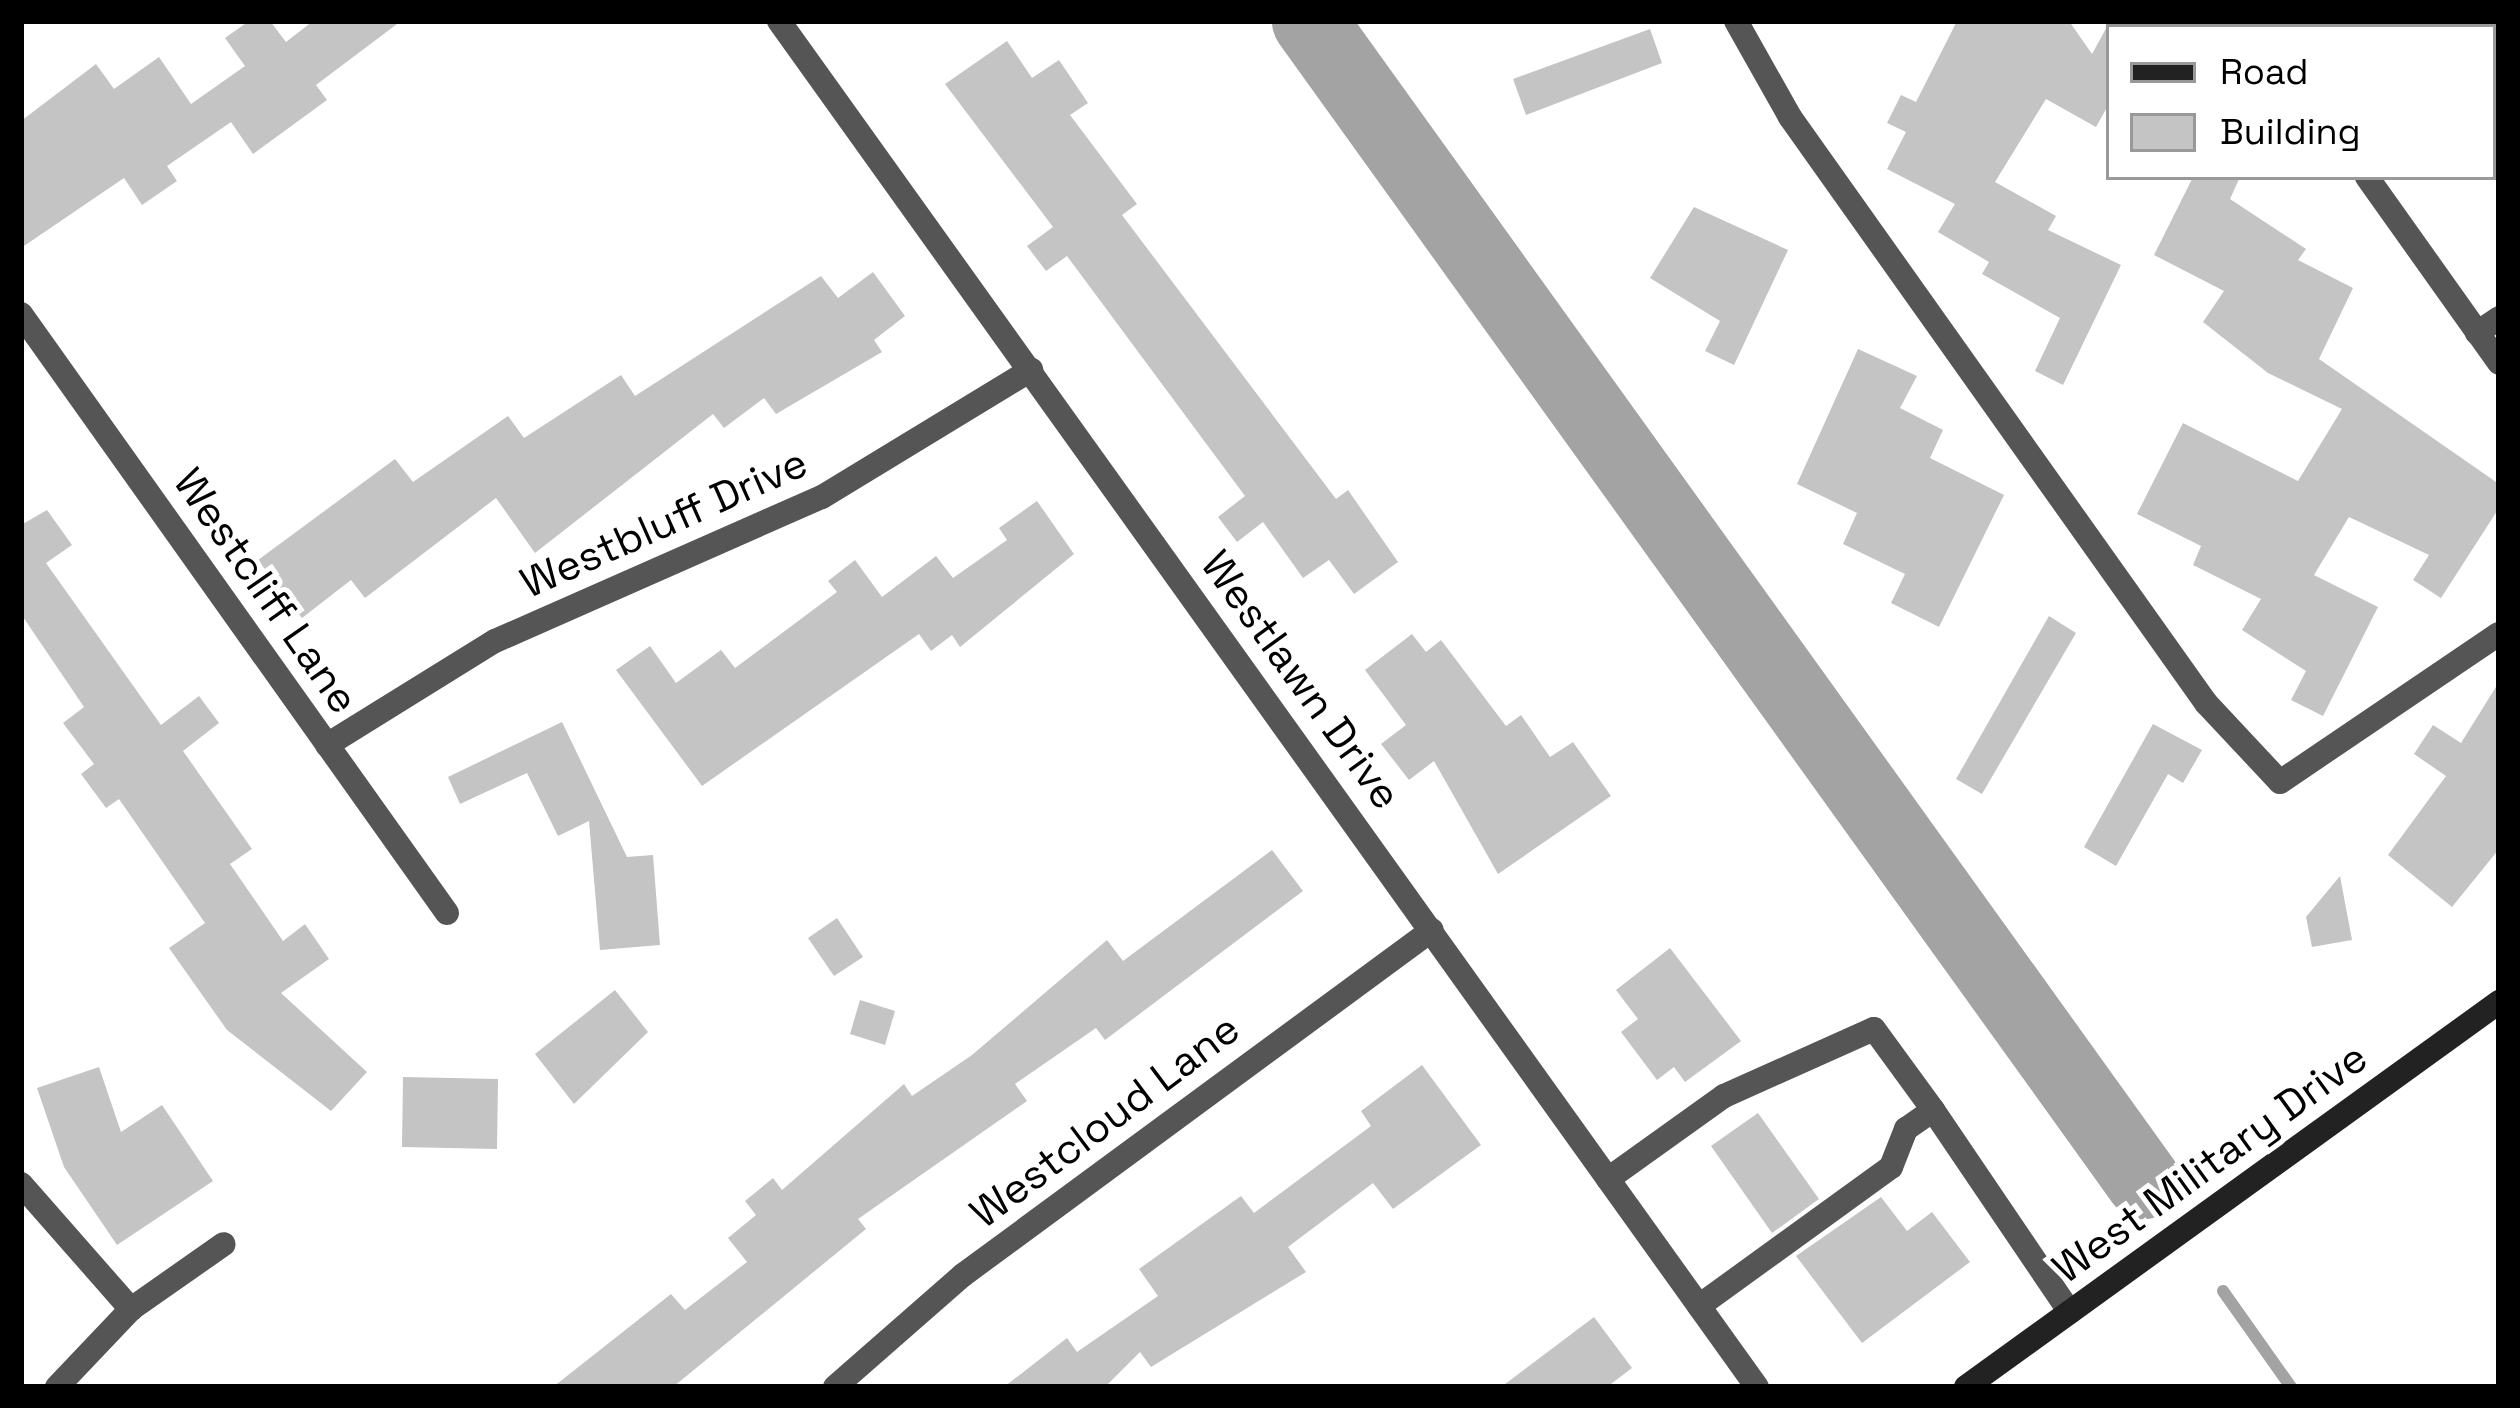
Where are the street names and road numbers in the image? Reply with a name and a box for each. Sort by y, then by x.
street label: Westbluff Drive [513,437,815,609]
street label: Westcliff Lane [163,459,369,723]
street label: Westlawn Drive [1190,541,1412,819]
street label: Westcloud Lane [961,1003,1249,1239]
street label: West Military Drive [2043,1032,2377,1294]

